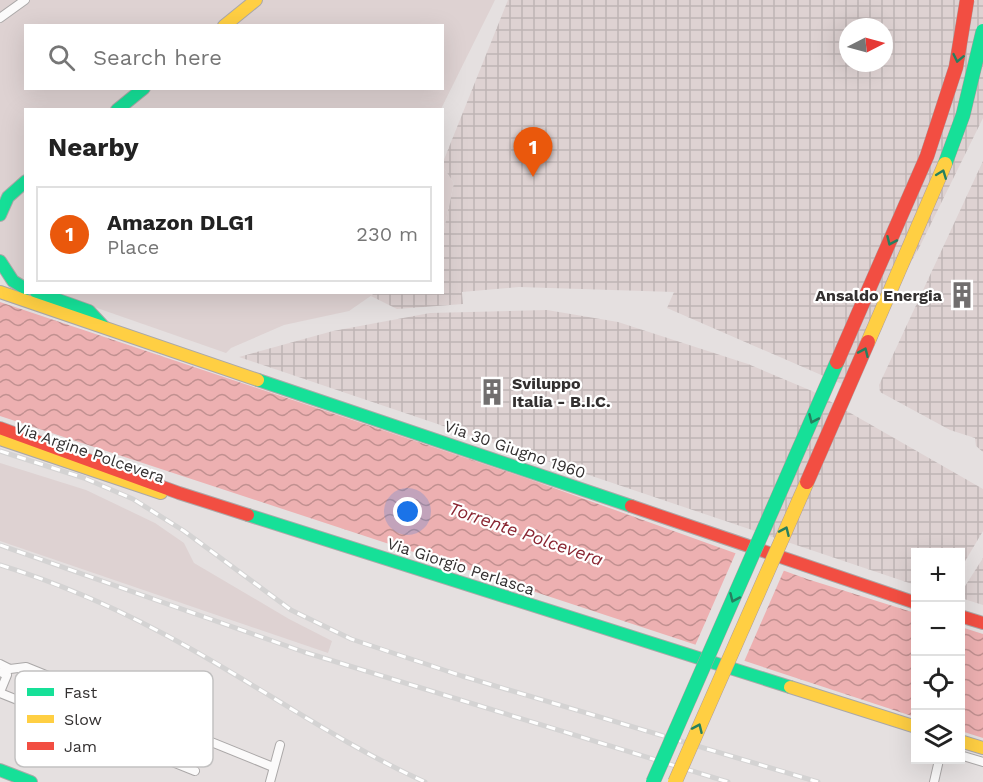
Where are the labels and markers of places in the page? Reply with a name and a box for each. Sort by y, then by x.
pin: 1 [514,128,552,177]
building icon: Ansaldo Energia [947,280,977,310]
place label: Ansaldo Energia [815,286,943,305]
place label: Sviluppo Italia - B.I.C. [512,374,611,411]
building icon: Sviluppo Italia - B.I.C. [477,377,507,407]

